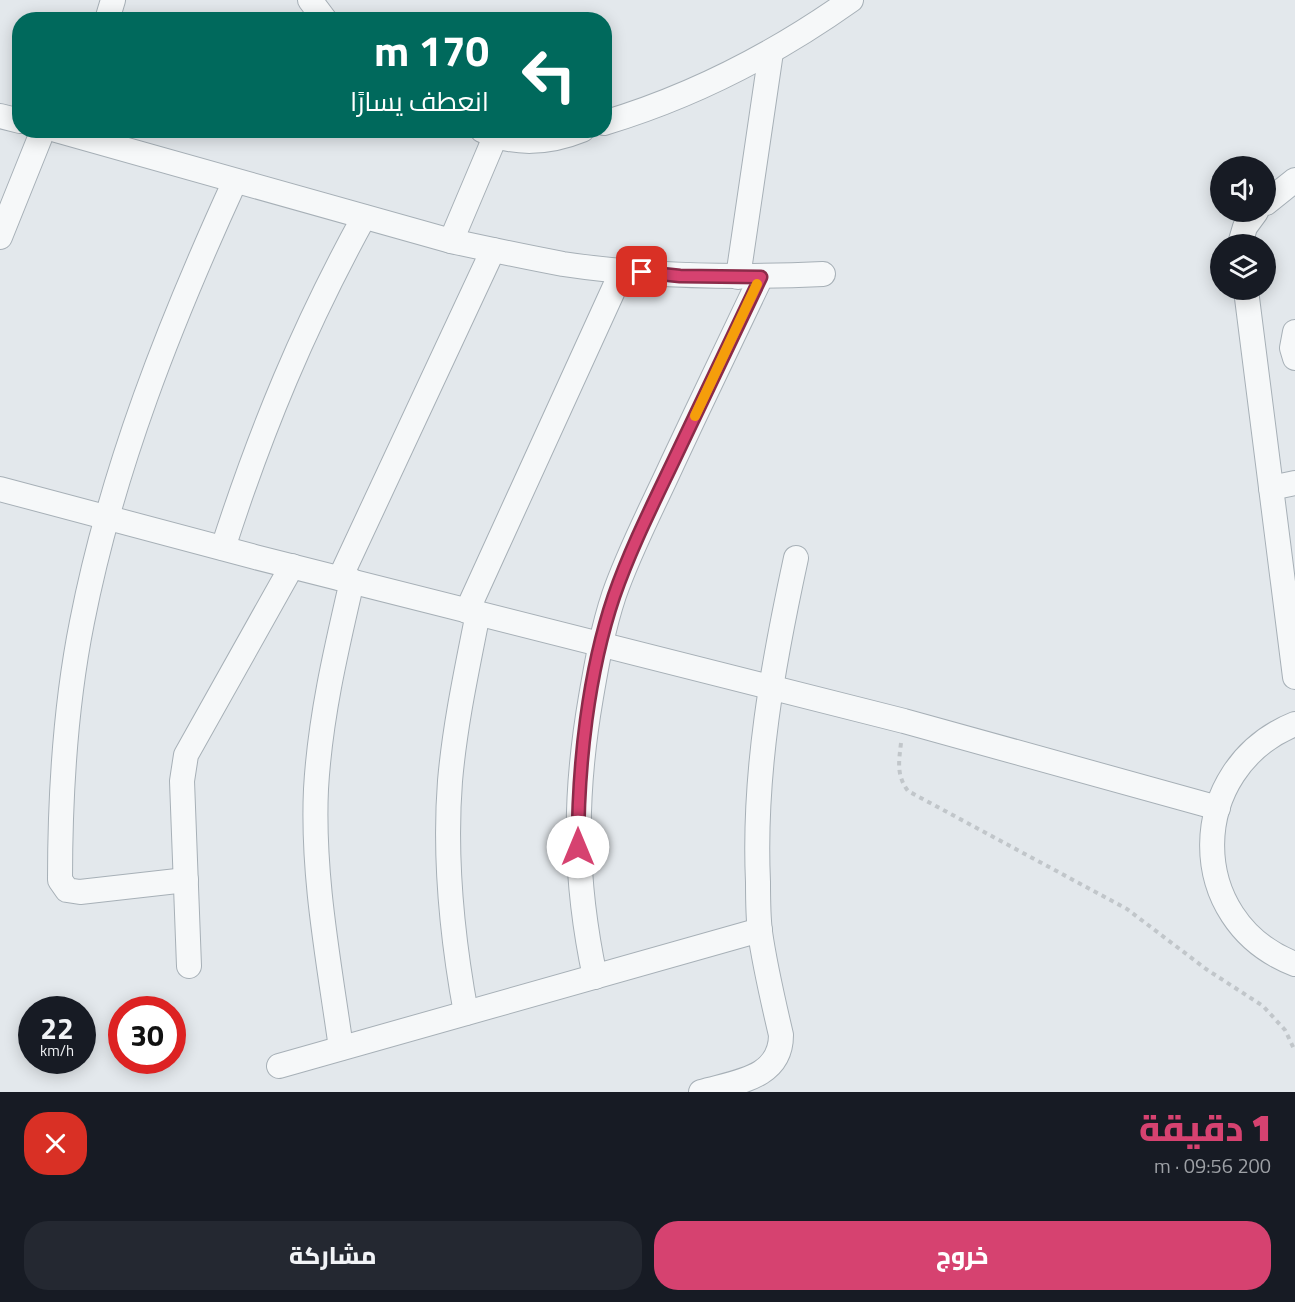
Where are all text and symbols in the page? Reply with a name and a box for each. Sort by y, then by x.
text: 170 m [374,18,489,82]
icon: left [510,36,588,114]
text: انعطف يسارًا [350,80,489,121]
map controls [1210,156,1276,300]
button: sound [1210,156,1276,222]
button: layers [1210,234,1276,300]
pin [616,246,667,297]
icon: arrive [625,255,658,288]
position arrow [546,815,610,879]
speed limit sign: 30 [108,996,186,1074]
text: 22 [40,1005,74,1051]
text: km/h [40,1039,74,1062]
text: 1 دقيقة [1139,1100,1271,1155]
button: close [24,1112,87,1175]
text: 200 m · 09:56 [1154,1150,1271,1181]
button: مشاركة [24,1221,642,1290]
button: خروج [654,1221,1271,1290]

